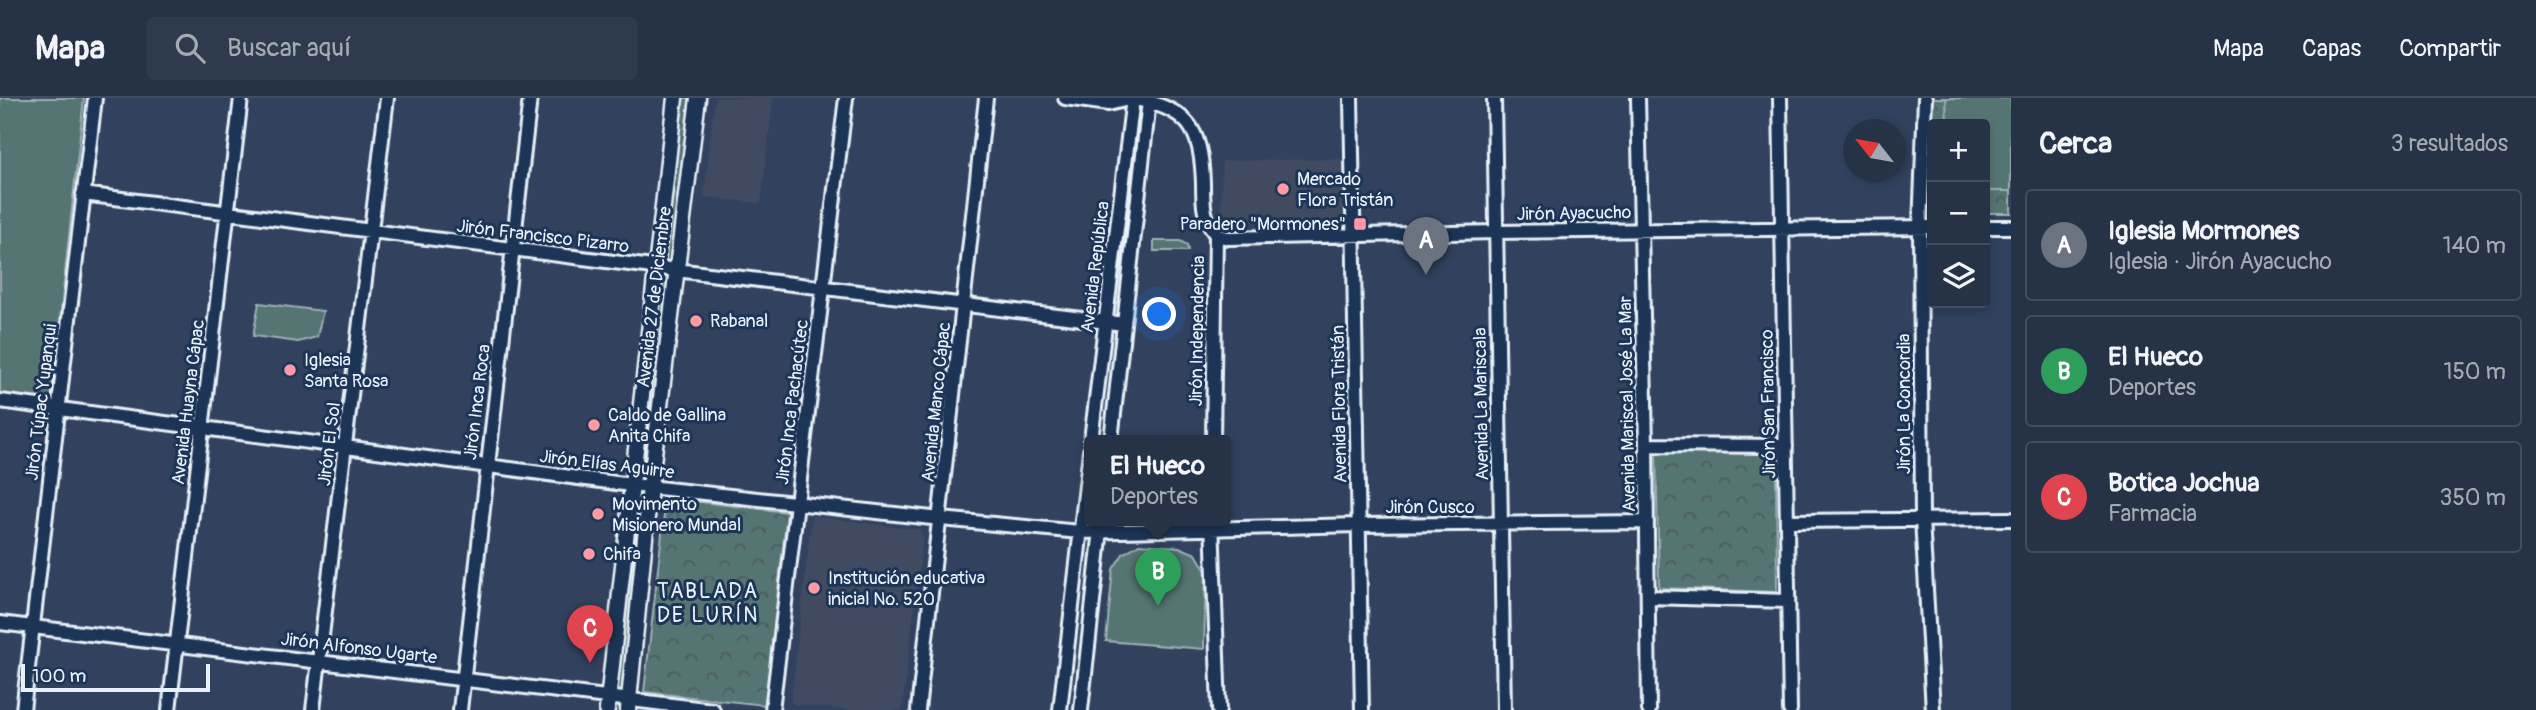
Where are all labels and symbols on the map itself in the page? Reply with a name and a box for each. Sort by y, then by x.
north arrow [1843,119,1906,182]
place label: Mercado Flora Tristán [1297,168,1393,212]
marker: Mercado Flora Tristán [1275,181,1291,197]
street label: Avenida República [1076,200,1115,334]
street label: Jirón Ayacucho [1516,201,1632,226]
street label: Avenida 27 de Diciembre [632,205,677,389]
place label: Paradero "Mormones" [1180,213,1346,236]
street label: Jirón Francisco Pizarro [455,215,631,259]
marker: Paradero "Mormones" [1352,216,1368,232]
pin: A [1403,217,1449,275]
street label: Jirón Independencia [1185,255,1210,407]
street label: Avenida Mariscal José La Mar [1614,295,1641,512]
your location [1142,297,1176,331]
place label: Rabanal [710,310,768,333]
marker: Rabanal [688,313,704,329]
street label: Avenida Huayna Cápac [167,318,210,486]
street label: Jirón Inca Pachacútec [771,318,814,486]
street label: Avenida Manco Cápac [917,321,956,483]
street label: Jirón Túpac Yupanqui [20,322,63,482]
street label: Avenida Flora Tristán [1327,325,1352,483]
street label: Avenida La Mariscala [1469,327,1494,481]
street label: Jirón San Francisco [1756,329,1781,479]
street label: Jirón La Concordia [1893,334,1916,474]
street label: Jirón Inca Roca [459,343,496,461]
place label: Iglesia Santa Rosa [304,349,388,393]
marker: Iglesia Santa Rosa [282,362,298,378]
street label: Jirón El Sol [313,401,346,487]
place label: Caldo de Gallina Anita Chifa [608,404,726,448]
marker: Caldo de Gallina Anita Chifa [586,417,602,433]
street label: Jirón Elías Aguirre [538,445,676,484]
place label: Movimento Misionero Mundal [612,493,741,537]
street label: Jirón Cusco [1385,496,1475,519]
marker: Movimento Misionero Mundal [590,506,606,522]
place label: Chifa [603,543,641,566]
marker: Chifa [581,546,597,562]
pin: B [1135,548,1181,606]
place label: Institución educativa inicial No. 520 [828,567,985,611]
district label: TABLADA DE LURÍN [657,578,759,629]
marker: Institución educativa inicial No. 520 [806,580,822,596]
pin: C [567,605,613,663]
street label: Jirón Alfonso Ugarte [280,628,438,670]
scale bar [21,661,210,693]

